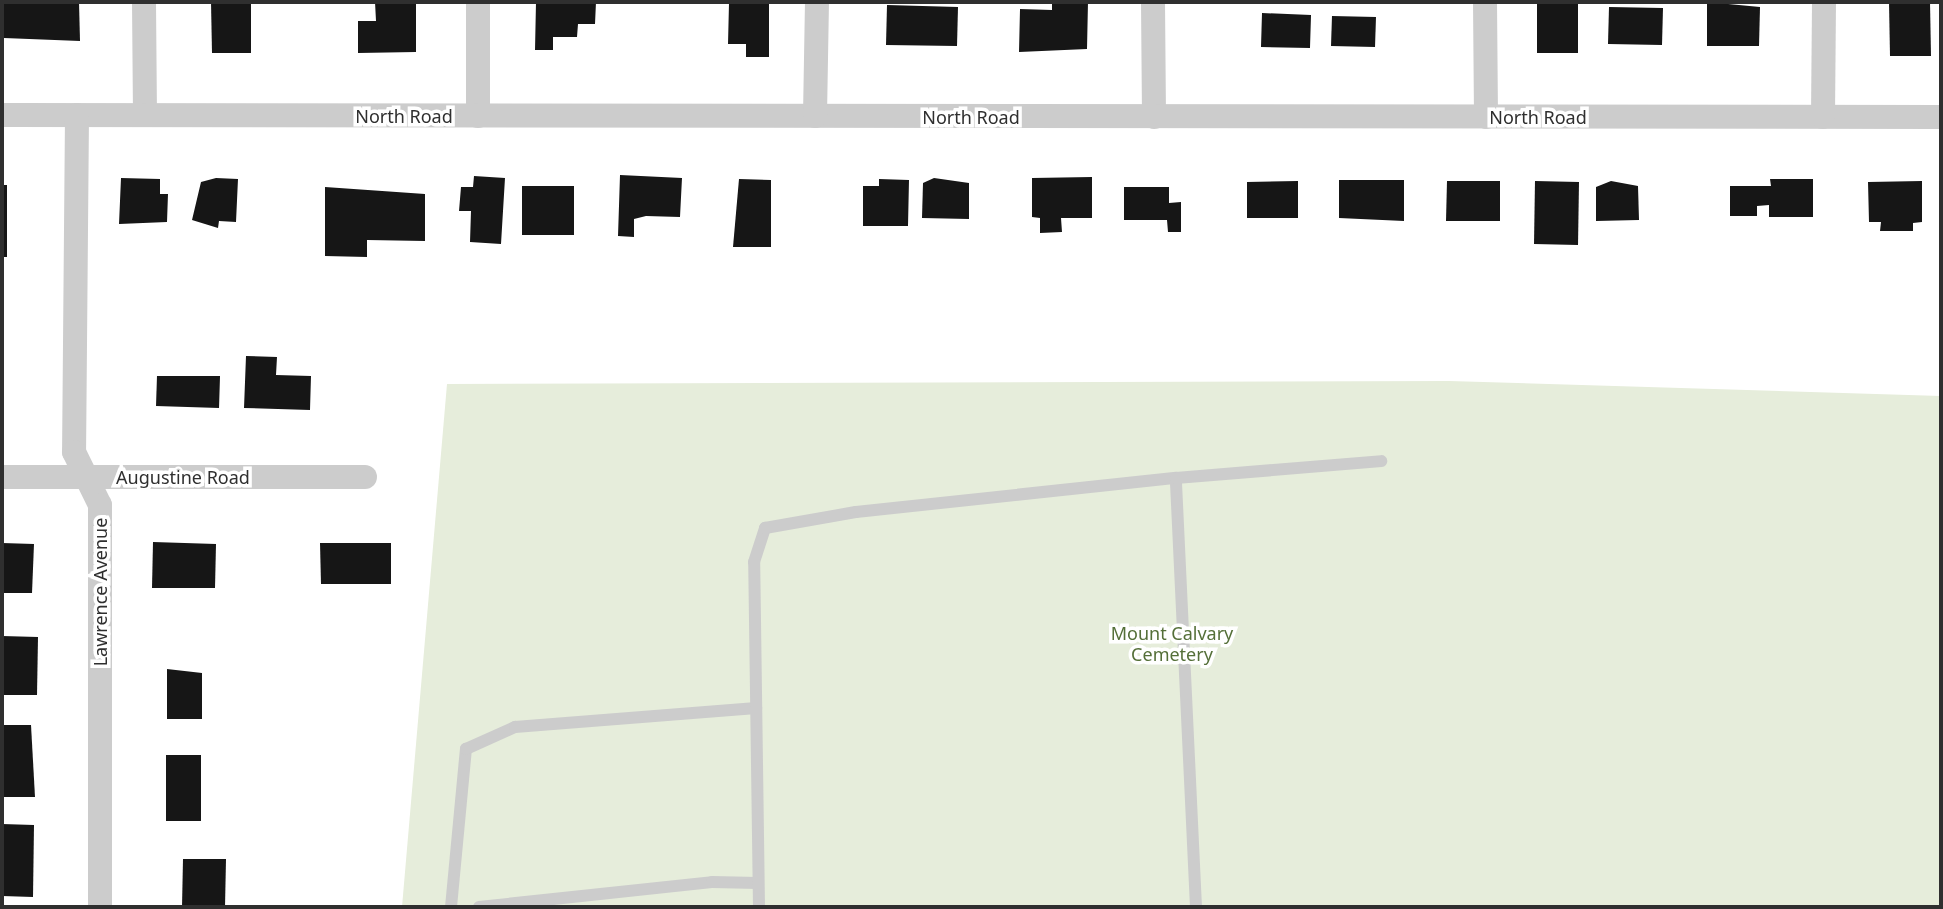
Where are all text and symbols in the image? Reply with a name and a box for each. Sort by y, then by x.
street label: North Road [355,105,453,127]
street label: North Road [922,106,1020,128]
street label: North Road [1489,106,1587,128]
street label: Augustine Road [116,466,250,488]
street label: Lawrence Avenue [89,518,111,666]
park label: Mount Calvary Cemetery [1111,623,1233,666]

